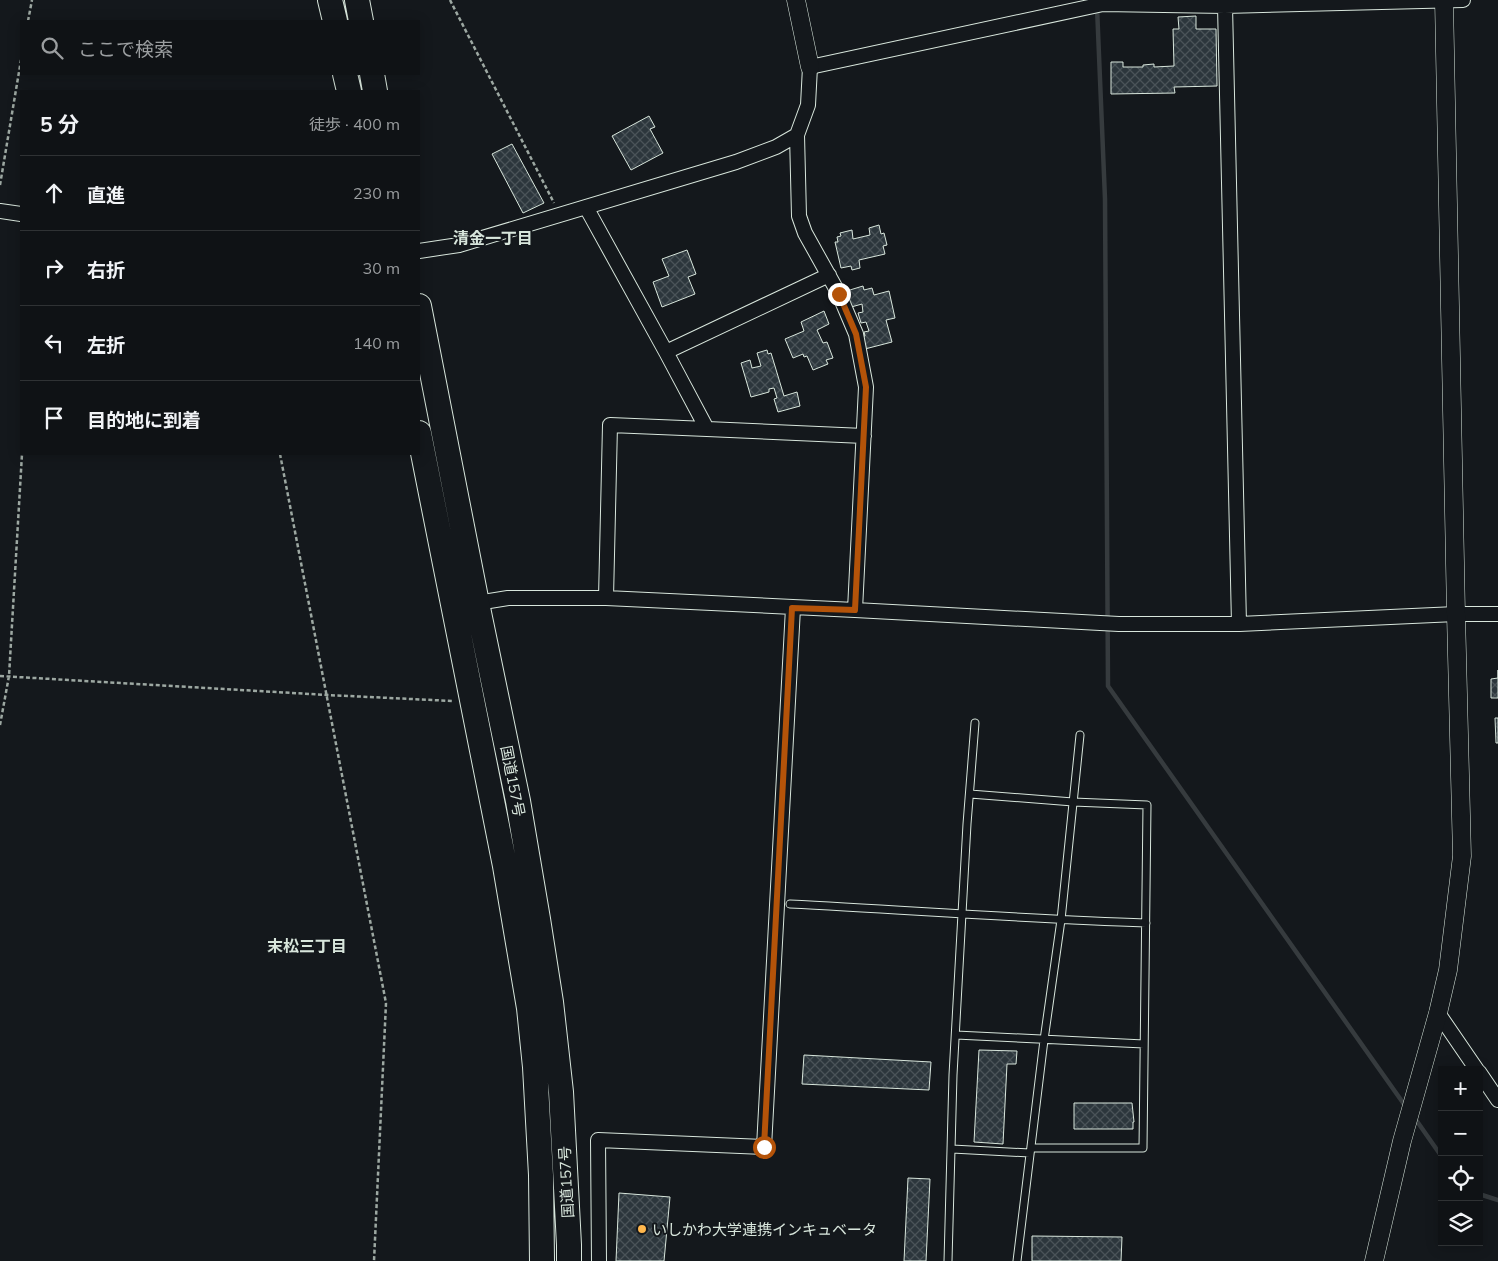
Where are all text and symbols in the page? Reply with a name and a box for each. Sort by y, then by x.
search box [20,20,420,75]
icon: search [38,34,66,62]
text: ここで検索 [78,37,173,61]
text: 5 分 [40,111,79,137]
text: 徒歩 · 400 m [309,114,400,134]
icon: ahead [40,179,68,207]
text: 直進 [87,183,125,207]
text: 230 m [353,183,400,203]
district label: 清金一丁目 [453,228,533,248]
icon: right [40,254,68,282]
text: 右折 [87,258,125,282]
text: 30 m [363,258,400,278]
route end [828,283,851,306]
icon: left [40,329,68,357]
text: 左折 [87,333,125,357]
text: 140 m [353,333,400,353]
icon: arrive [40,404,68,432]
text: 目的地に到着 [87,408,201,432]
street label: 国道157号 [497,744,529,818]
district label: 末松三丁目 [267,936,347,956]
map controls [1438,1066,1483,1246]
button: + [1438,1066,1483,1111]
button: − [1438,1111,1483,1156]
route start [753,1136,776,1159]
street label: 国道157号 [555,1146,577,1218]
button: locate [1438,1156,1483,1201]
button: layers [1438,1201,1483,1246]
place label: いしかわ大学連携インキュベータ [652,1220,877,1239]
marker: いしかわ大学連携インキュベータ [636,1223,648,1235]

